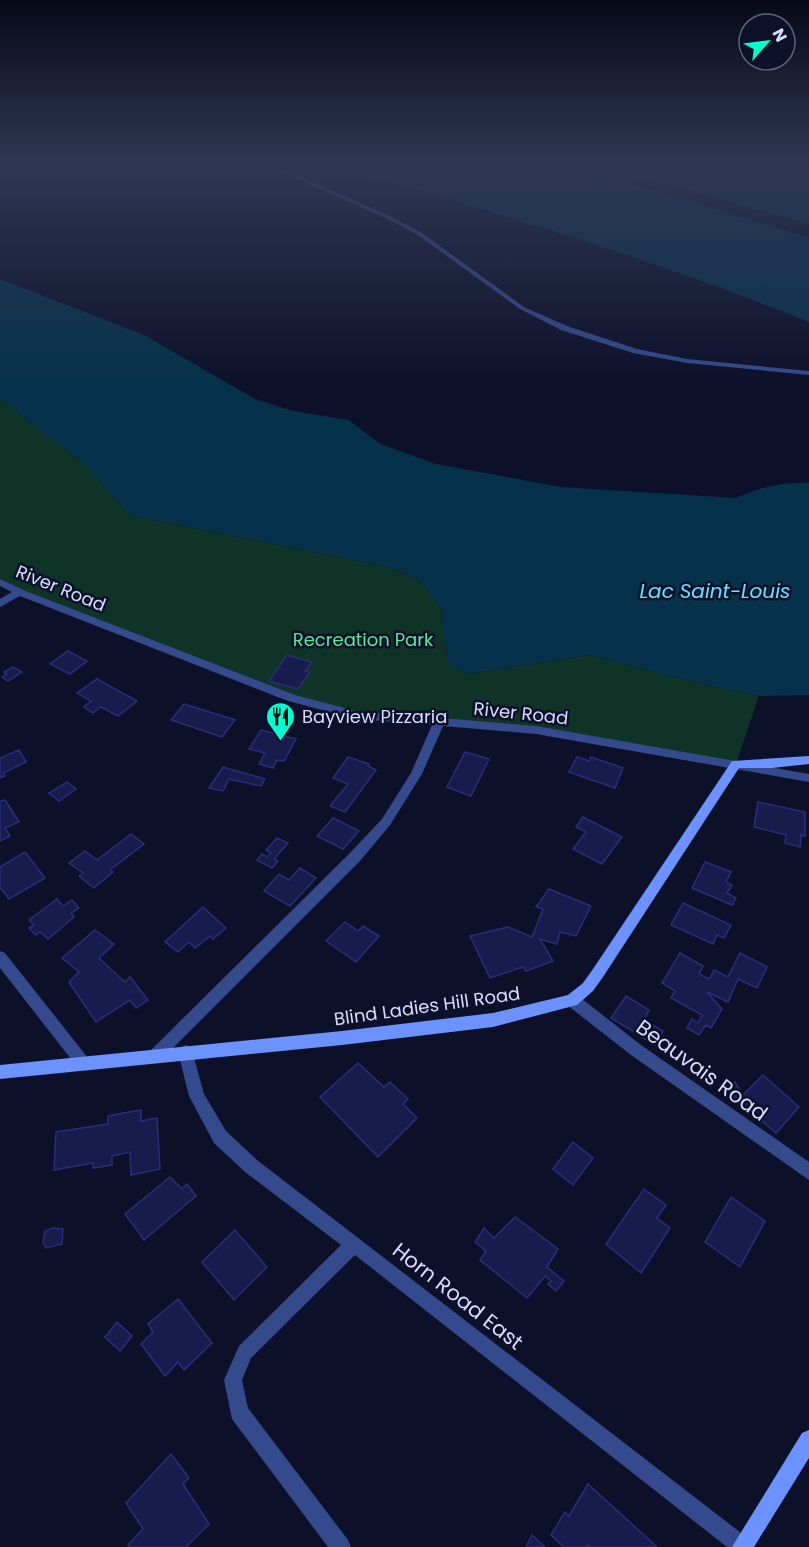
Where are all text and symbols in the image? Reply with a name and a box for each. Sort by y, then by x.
north arrow [737,12,797,72]
text: N [767,24,793,46]
street label: River Road [12,559,110,617]
water label: Lac Saint-Louis [639,577,791,605]
park label: Recreation Park [293,627,434,652]
street label: River Road [472,696,570,730]
restaurant icon: Bayview Pizzaria [265,700,297,742]
place label: Bayview Pizzaria [302,704,447,729]
street label: Blind Ladies Hill Road [332,981,522,1031]
street label: Beauvais Road [630,1012,774,1128]
street label: Horn Road East [387,1236,529,1356]

